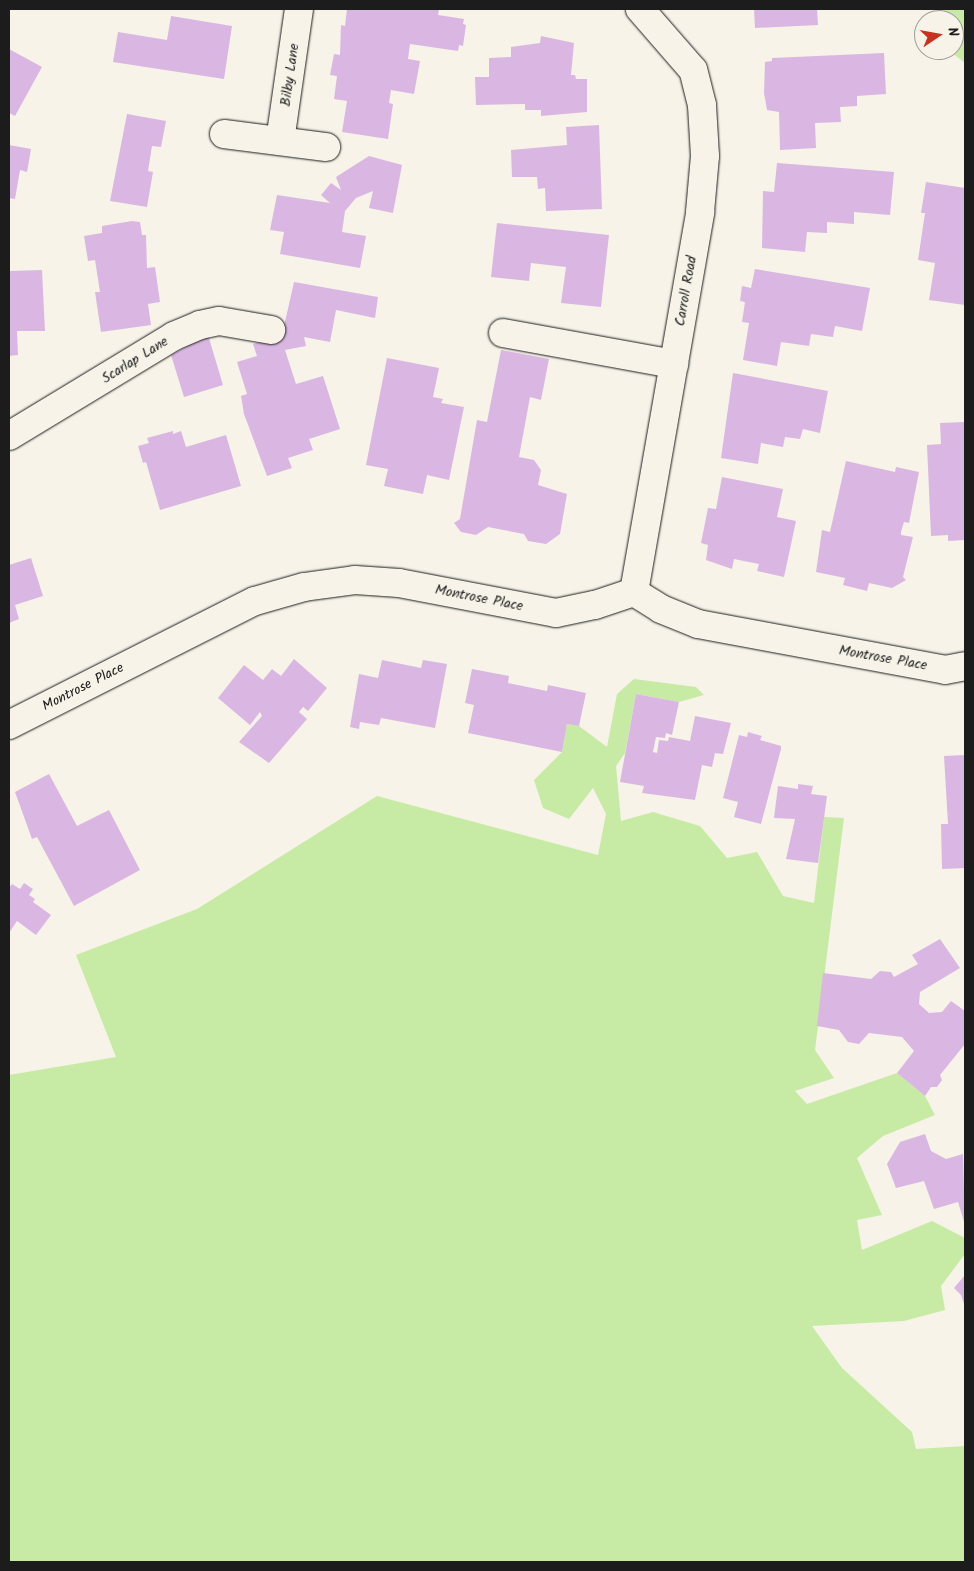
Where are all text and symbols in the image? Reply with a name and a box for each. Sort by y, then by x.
north arrow [914,10,964,60]
text: N [941,25,964,39]
street label: Bilby Lane [277,43,303,107]
street label: Carroll Road [672,255,700,327]
street label: Scarlap Lane [99,333,171,387]
street label: Montrose Place [434,581,524,615]
street label: Montrose Place [838,642,928,674]
street label: Montrose Place [39,659,127,715]

